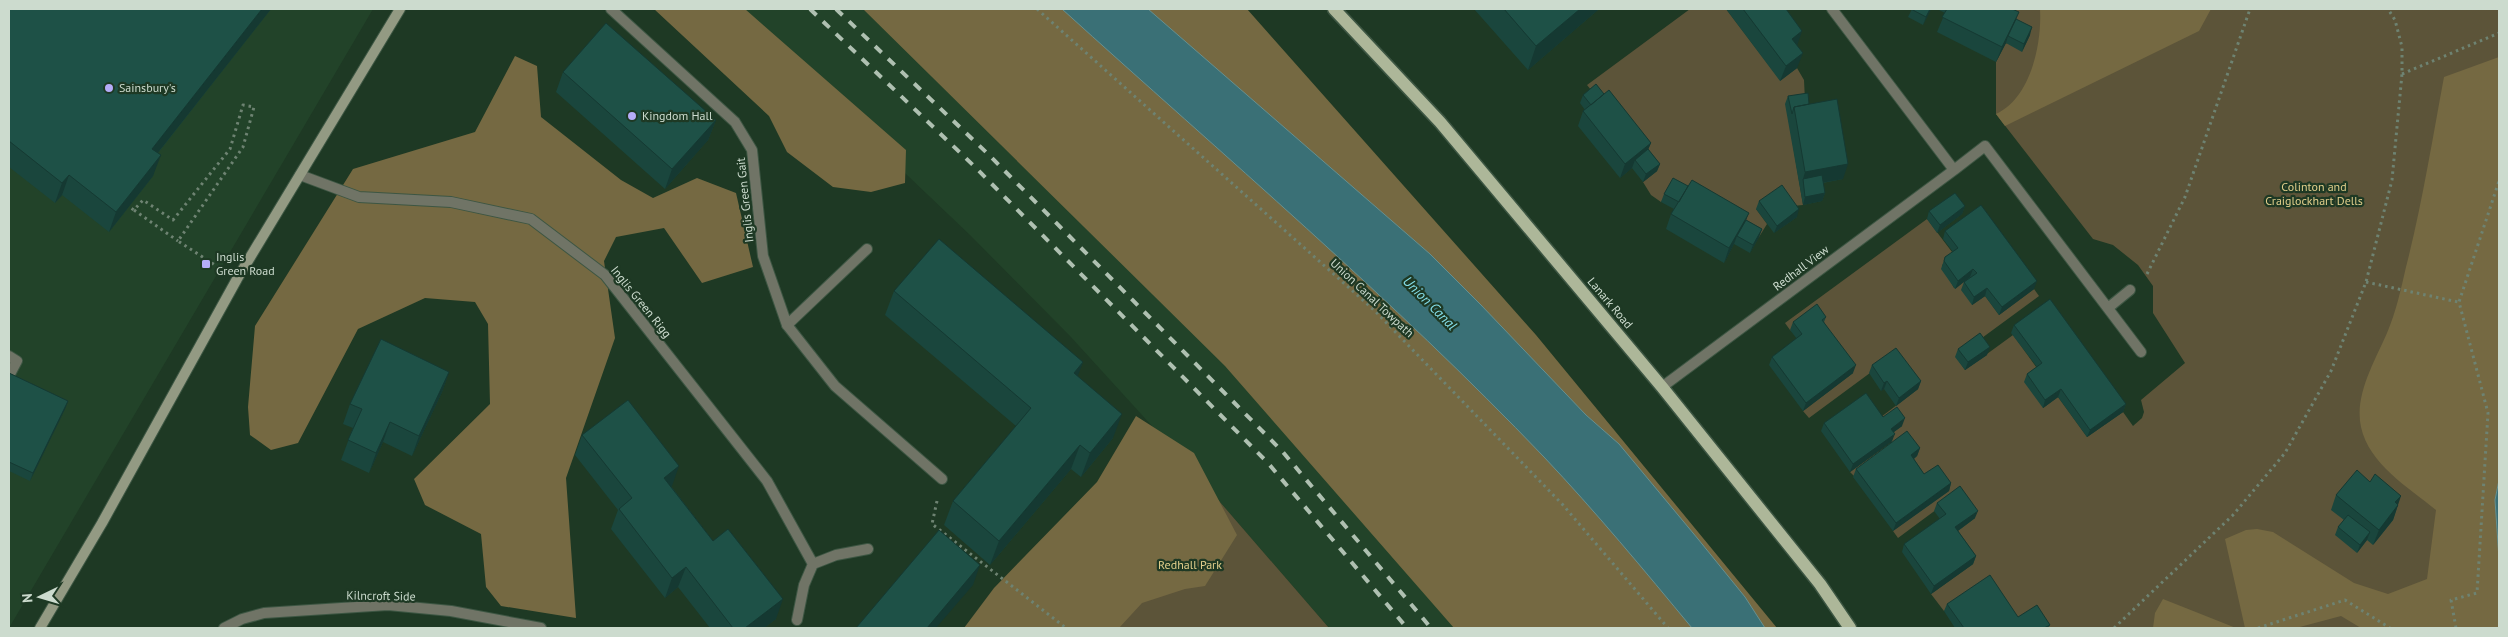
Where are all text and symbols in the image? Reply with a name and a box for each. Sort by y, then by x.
place label: Sainsbury's [119,80,176,95]
marker: Sainsbury's [103,82,115,94]
place label: Kingdom Hall [642,108,713,123]
marker: Kingdom Hall [626,110,638,122]
street label: Inglis Green Gait [733,157,756,243]
park label: Colinton and Craiglockhart Dells [2265,179,2363,208]
street label: Redhall View [1770,242,1832,294]
place label: Inglis Green Road [216,249,275,278]
street label: Union Canal Towpath [1328,255,1417,340]
marker: Inglis Green Road [200,258,212,270]
street label: Inglis Green Rigg [608,263,675,341]
water label: Union Canal [1399,272,1461,334]
street label: Lanark Road [1585,274,1636,331]
park label: Redhall Park [1158,557,1222,572]
north arrow [15,572,65,622]
street label: Kilncroft Side [346,587,416,604]
text: N [18,593,36,604]

